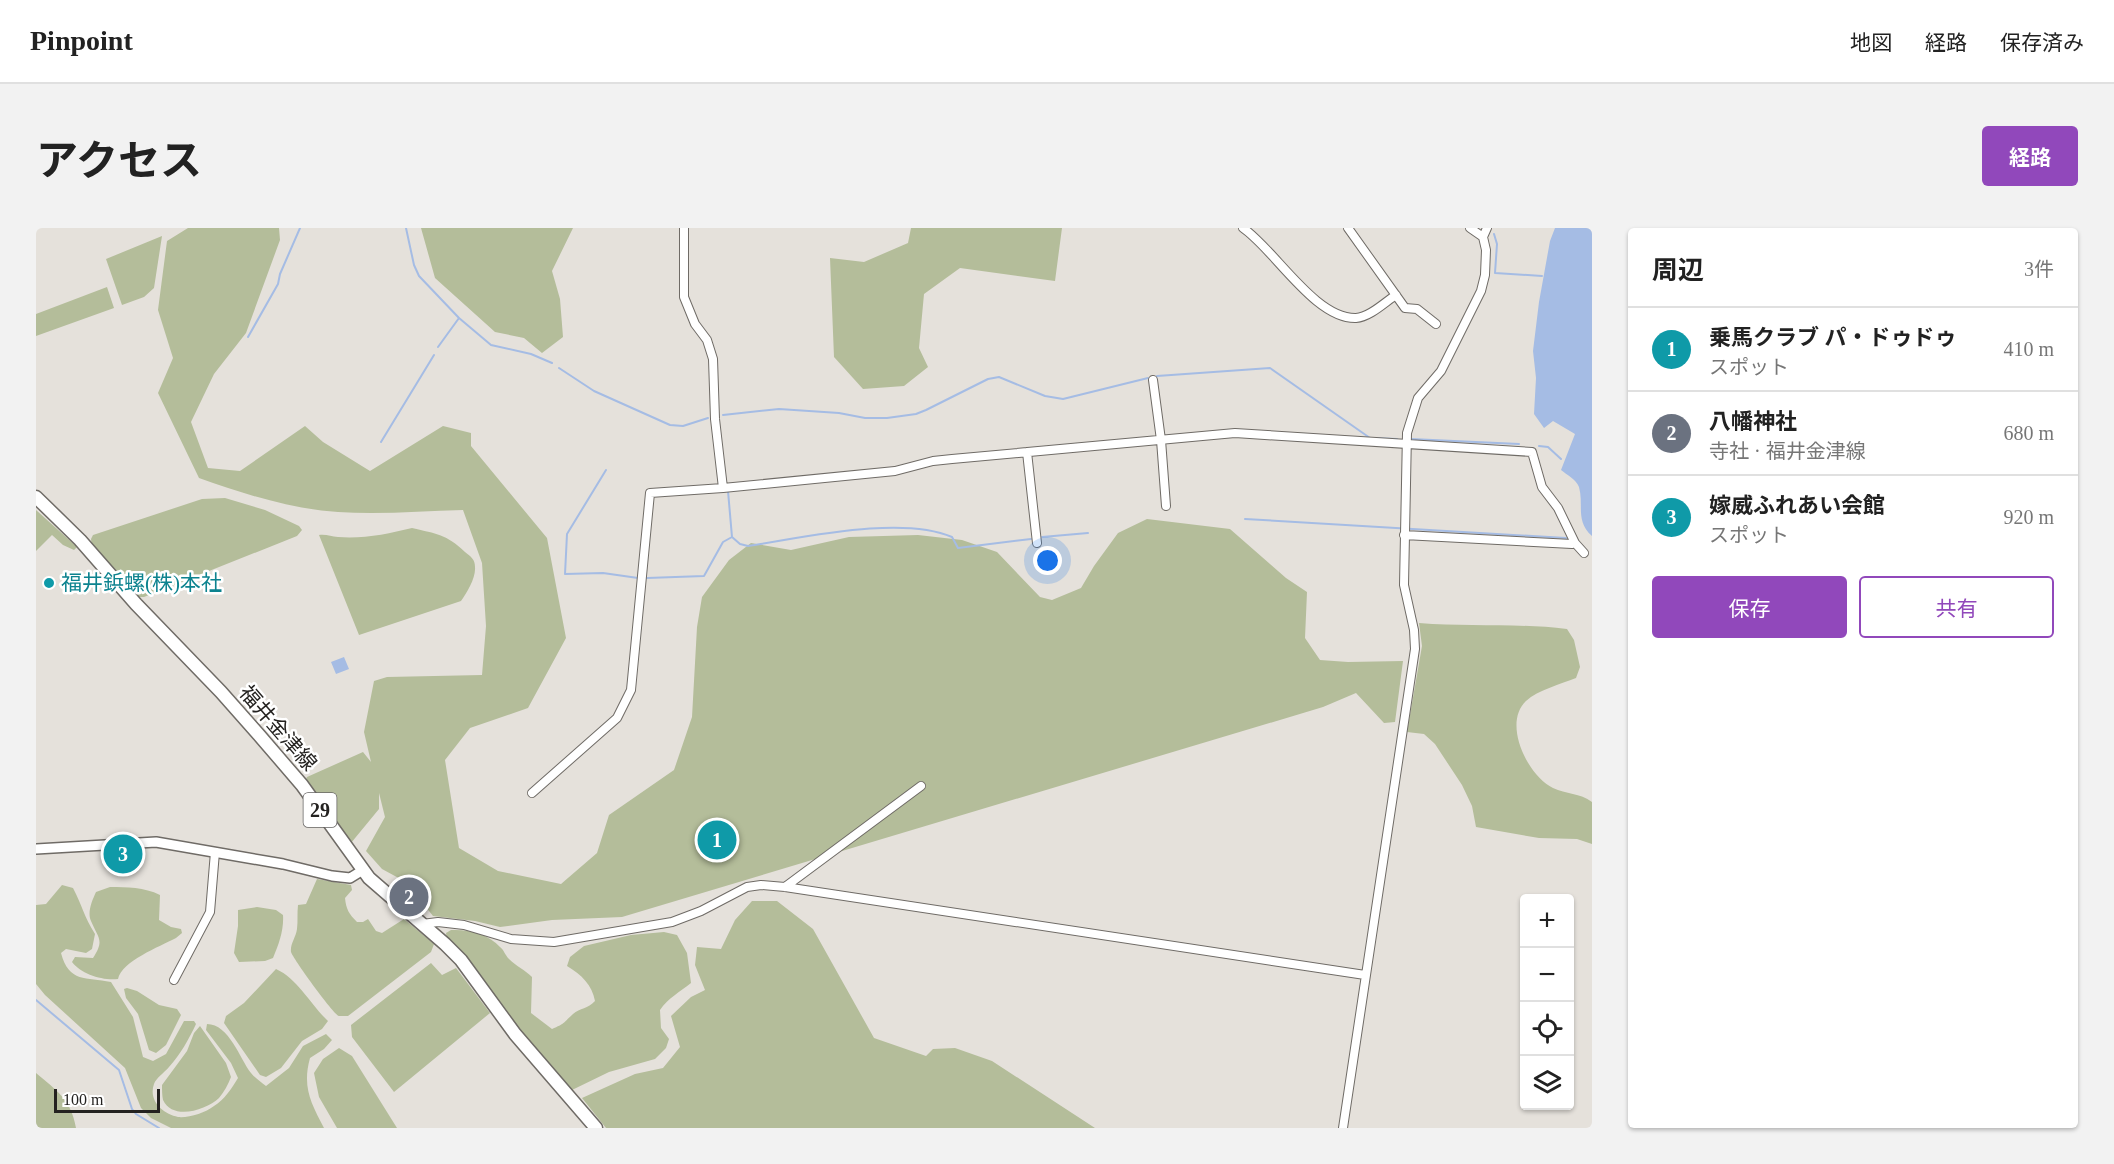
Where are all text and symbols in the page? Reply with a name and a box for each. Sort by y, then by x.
text: Pinpoint [30,25,133,56]
text: 地図 [1850,31,1892,55]
text: 経路 [1925,31,1967,55]
text: 保存済み [2000,31,2084,55]
button: 経路 [1982,126,2078,186]
text: アクセス [36,138,202,184]
text: 周辺 [1652,256,1704,285]
text: 3件 [2024,258,2054,280]
text: 乗馬クラブ パ・ドゥドゥ [1709,325,1957,350]
text: 1 [1667,338,1677,360]
text: 410 m [2003,338,2054,360]
text: スポット [1709,356,1789,378]
text: 八幡神社 [1709,409,1797,434]
text: 2 [1667,422,1677,444]
text: 680 m [2003,422,2054,444]
text: 寺社 · 福井金津線 [1709,440,1866,462]
text: 嫁威ふれあい会館 [1709,493,1885,518]
text: 3 [1667,506,1677,528]
text: 920 m [2003,506,2054,528]
text: スポット [1709,524,1789,546]
your location [1033,546,1062,575]
place label: 福井鋲螺(株)本社 [61,571,222,595]
marker: 福井鋲螺(株)本社 [42,576,56,590]
button: 保存 [1652,576,1847,638]
button: 共有 [1859,576,2054,638]
street label: 福井金津線 [235,681,321,775]
road number: 29 [304,793,336,827]
pin: 1 [698,818,736,862]
pin: 3 [104,832,142,876]
pin: 2 [390,874,428,920]
map controls [1520,894,1574,1110]
button: + [1520,894,1574,948]
button: − [1520,948,1574,1002]
button: locate [1520,1002,1574,1056]
button: layers [1520,1056,1574,1110]
scale bar [54,1086,160,1114]
text: 100 m [63,1091,103,1108]

